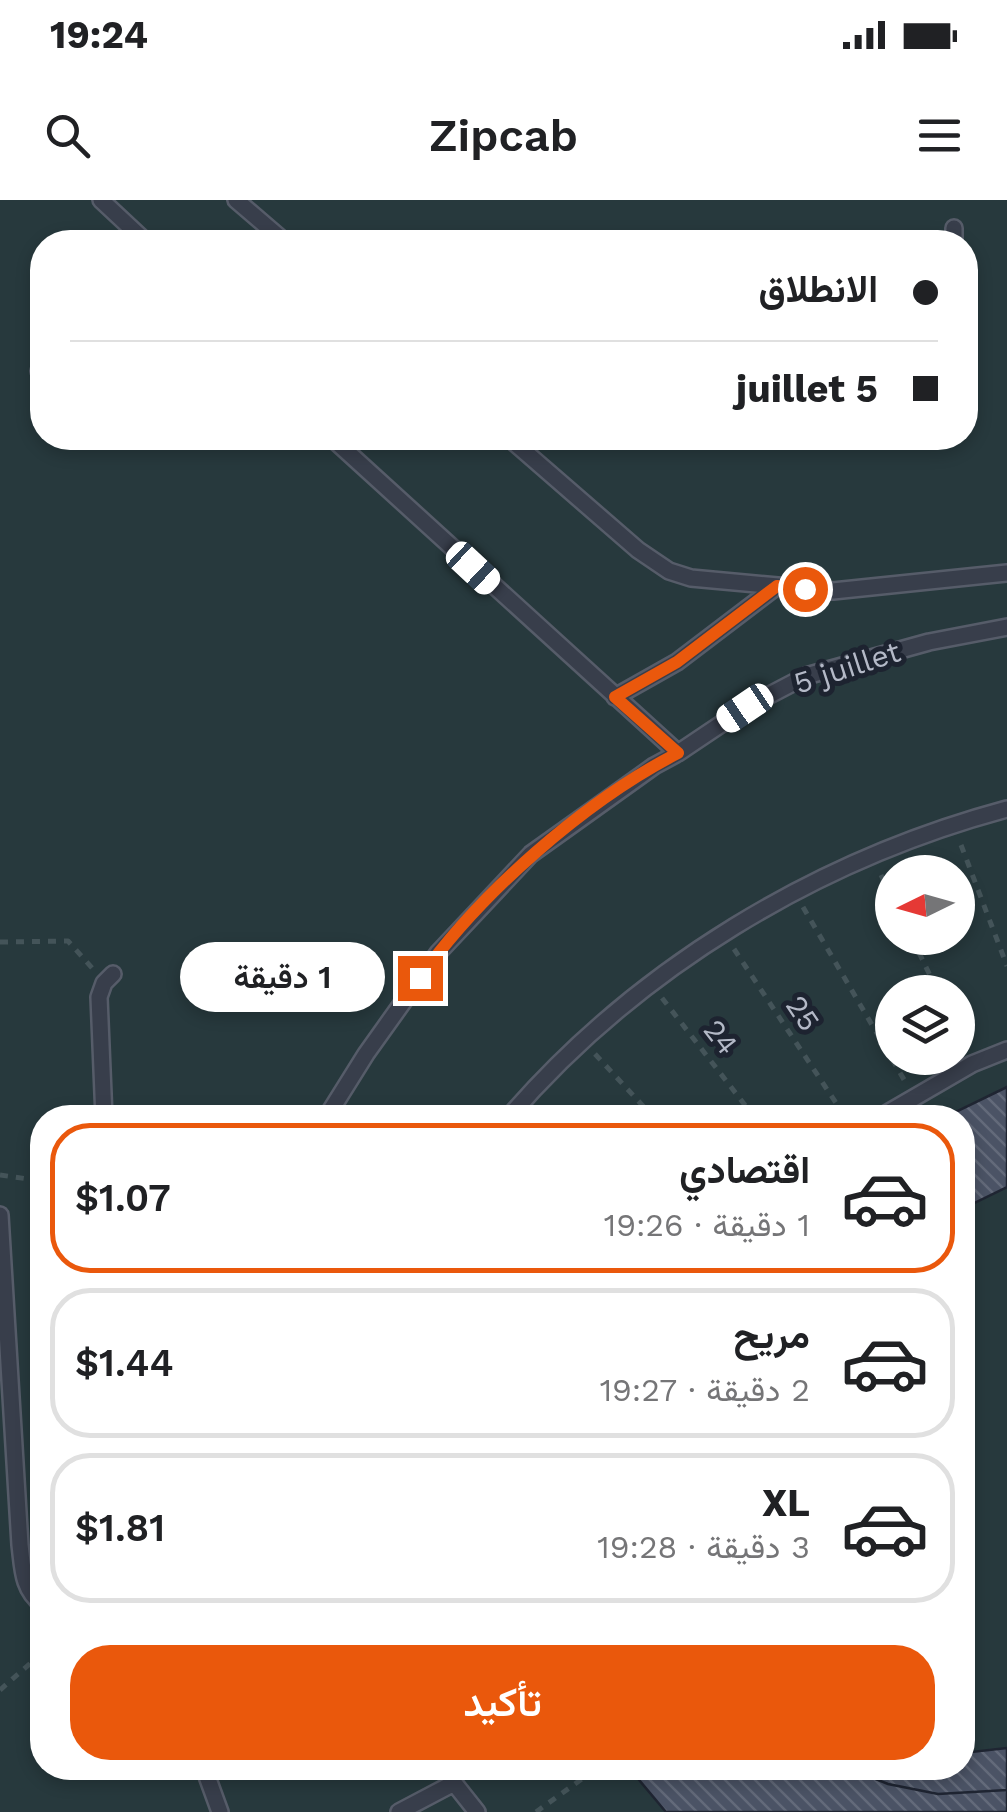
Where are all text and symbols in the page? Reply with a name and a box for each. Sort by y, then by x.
text: 19:24 [50,13,148,57]
icon: search [40,108,95,163]
icon: menu [912,108,967,163]
text: Zipcab [429,109,578,162]
text: الانطلاق [759,267,878,311]
text: 5 juillet [736,367,878,411]
car [441,537,505,599]
route start [783,567,828,612]
street label: 5 juillet [789,633,905,701]
car [712,679,778,737]
north arrow [875,855,975,955]
map controls [875,855,975,1075]
callout: 1 دقيقة [180,943,385,1013]
route end [398,956,443,1001]
text: 1 دقيقة [233,958,332,996]
button: layers [875,975,975,1075]
street label: 25 [779,989,827,1037]
street label: 24 [696,1012,746,1062]
text: اقتصادي [679,1148,810,1192]
icon: car [840,1153,930,1243]
text: $1.07 [75,1176,171,1220]
text: 1 دقيقة · 19:26 [604,1206,810,1244]
text: مريح [734,1313,810,1357]
icon: car [840,1318,930,1408]
text: $1.44 [75,1341,173,1385]
text: 2 دقيقة · 19:27 [600,1371,810,1409]
text: XL [762,1481,810,1525]
icon: car [840,1483,930,1573]
text: $1.81 [75,1506,165,1550]
text: 3 دقيقة · 19:28 [597,1528,810,1566]
button: تأكيد [70,1645,935,1760]

